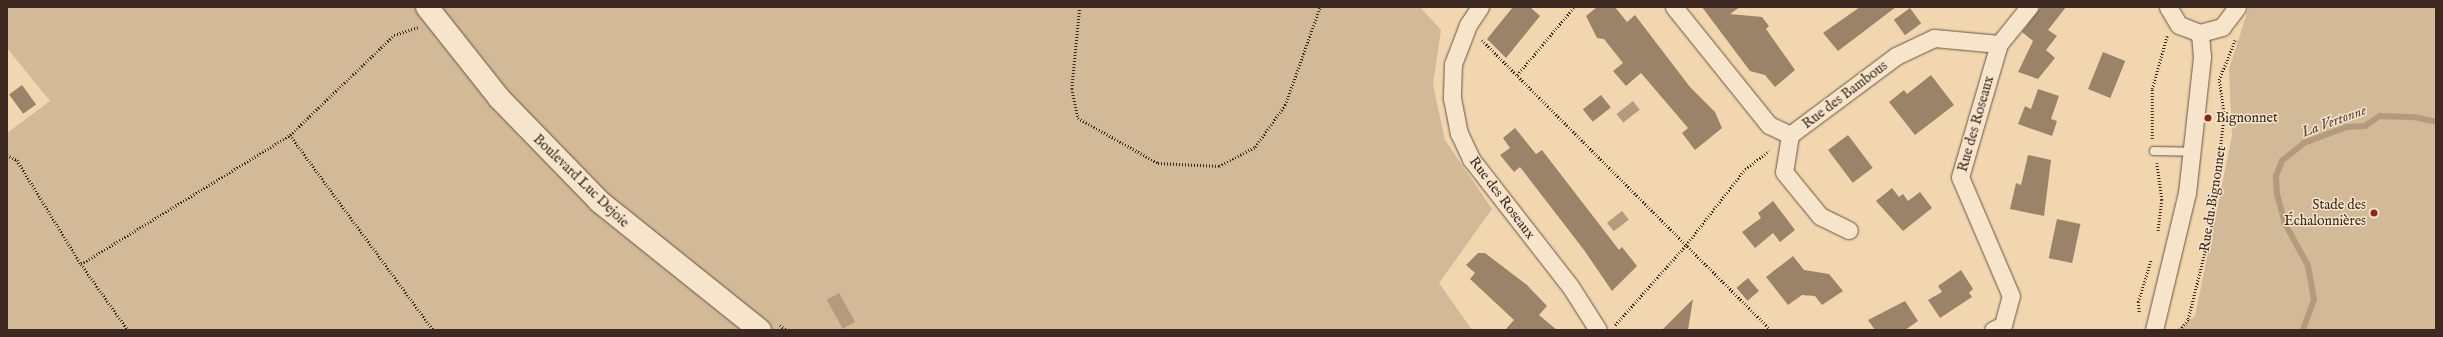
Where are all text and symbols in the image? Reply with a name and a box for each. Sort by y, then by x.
street label: Rue des Bambous [1799,57,1891,133]
street label: Rue des Roseaux [1954,74,1998,174]
water label: La Vertonne [2299,101,2369,141]
place label: Bignonnet [2216,110,2278,126]
marker: Bignonnet [2203,113,2213,123]
street label: Boulevard Luc Dejoie [530,131,632,231]
street label: Rue du Bignonnet [2196,145,2230,253]
street label: Rue des Roseaux [1466,153,1538,243]
place label: Stade des Échalonnières [2284,197,2366,230]
marker: Stade des Échalonnières [2369,208,2379,218]

